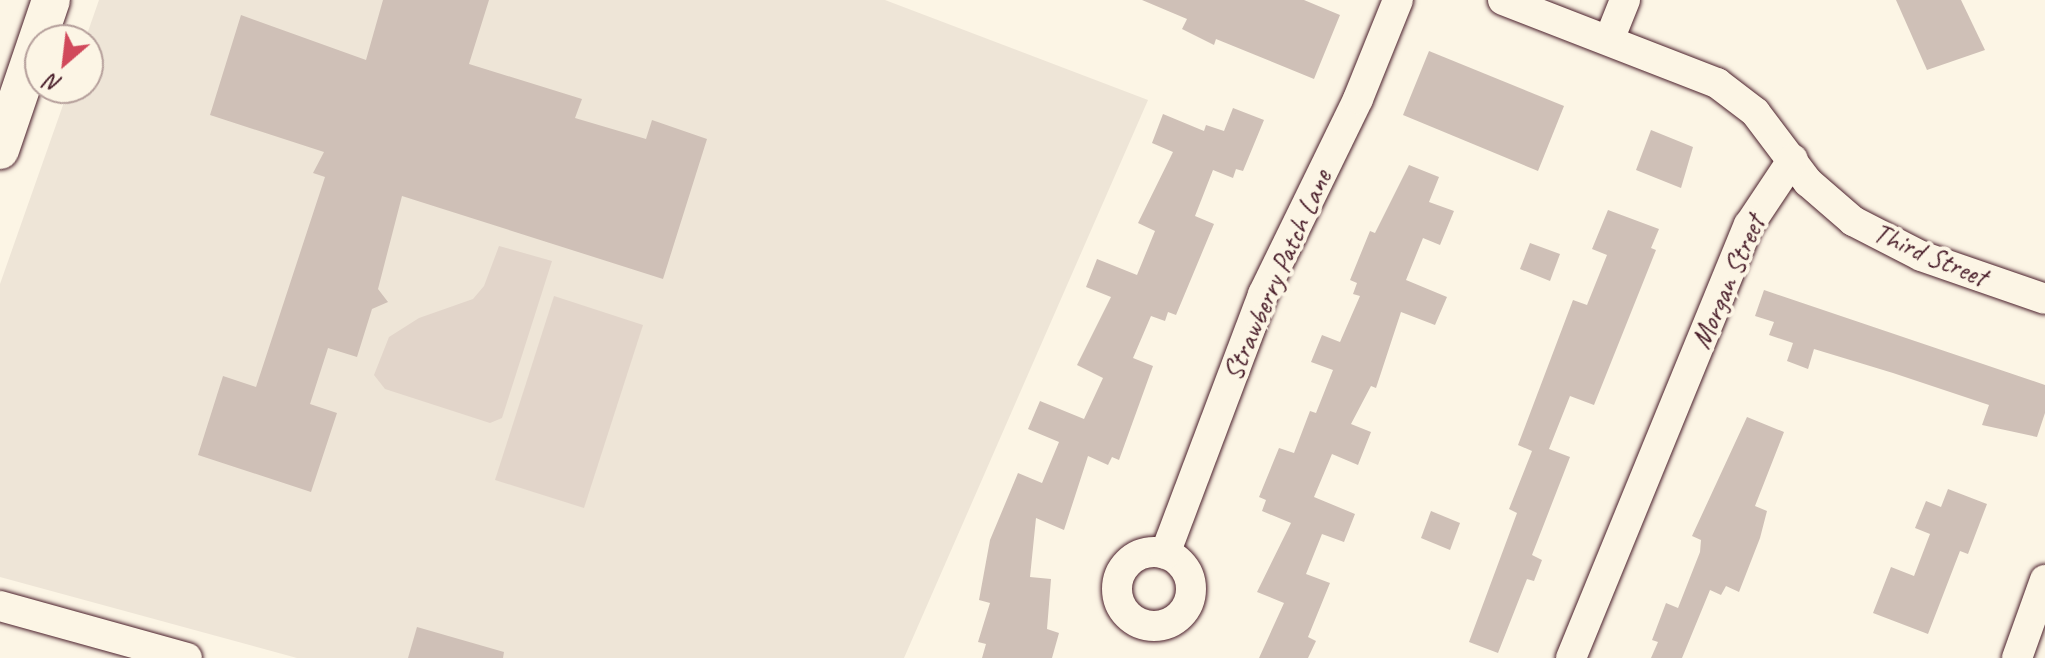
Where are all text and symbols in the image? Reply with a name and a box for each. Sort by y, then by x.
north arrow [24,24,104,104]
text: N [41,68,66,99]
street label: Strawberry Patch Lane [1216,165,1338,385]
street label: Morgan Street [1684,210,1772,354]
street label: Third Street [1868,216,1992,294]

